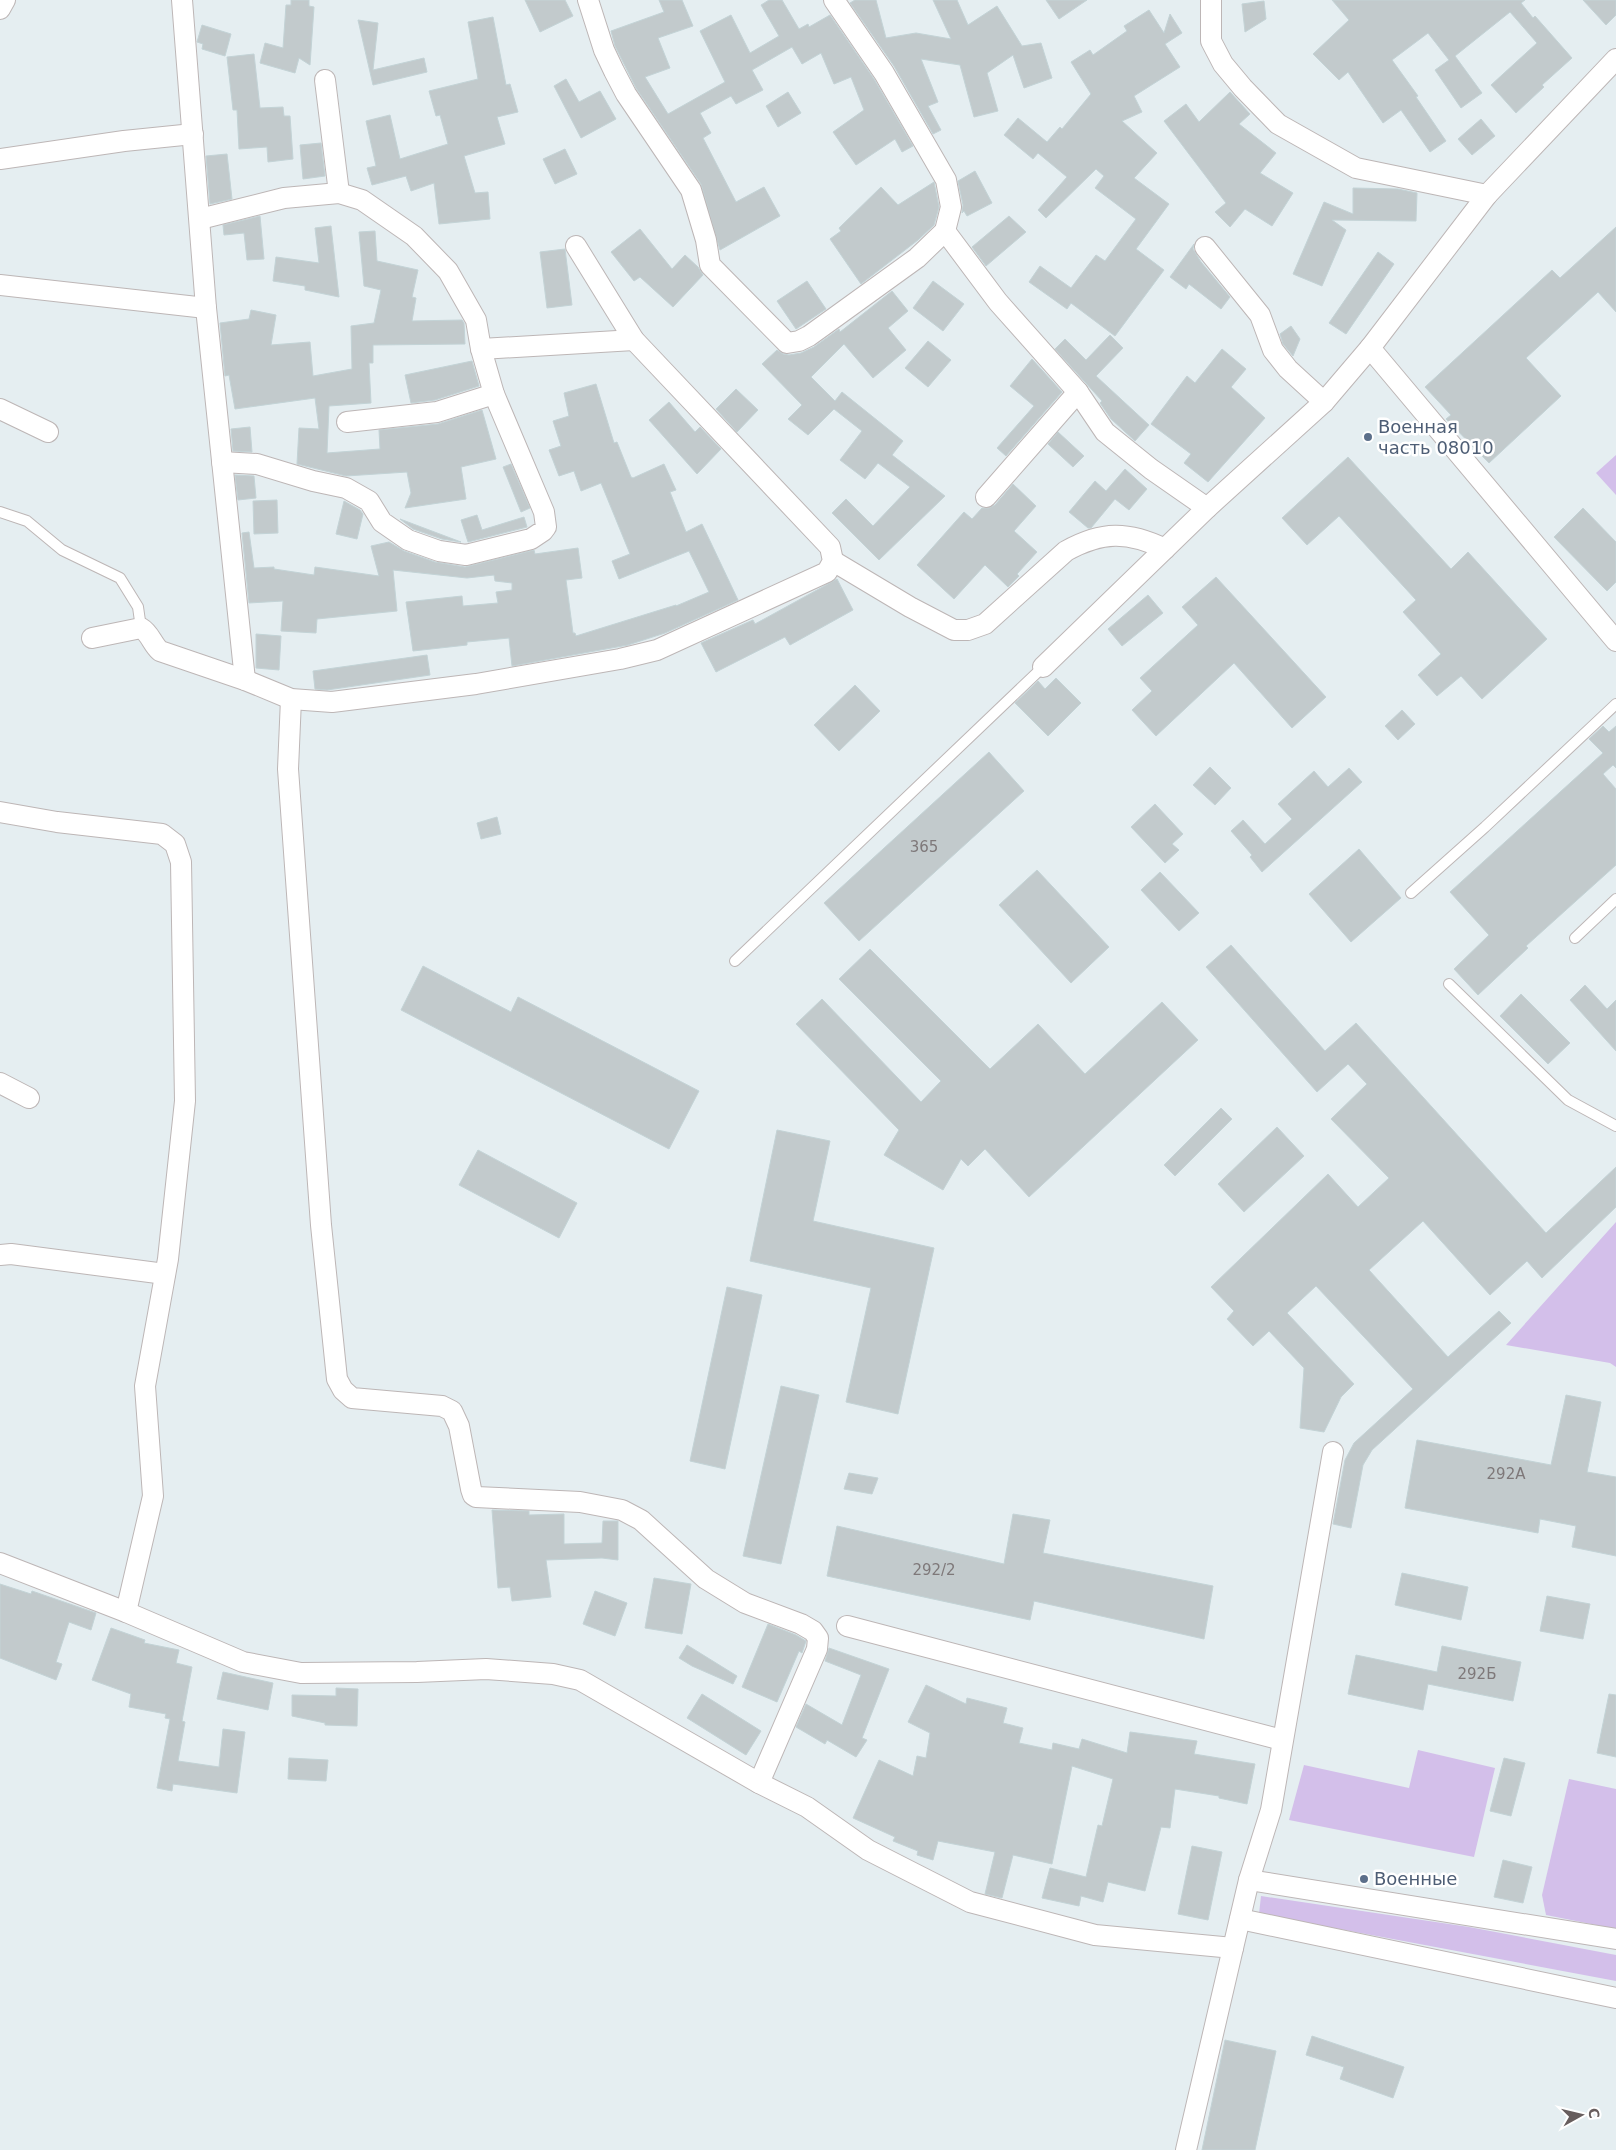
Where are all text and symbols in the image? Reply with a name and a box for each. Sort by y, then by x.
place label: Военная часть 08010 [1378,416,1494,458]
marker: Военная часть 08010 [1362,431,1374,443]
house number: 365 [910,838,938,856]
house number: 292А [1487,1465,1526,1483]
house number: 292/2 [912,1561,956,1579]
house number: 292Б [1458,1665,1496,1683]
place label: Военные [1374,1868,1457,1889]
marker: Военные [1358,1873,1370,1885]
north arrow [1556,2090,1606,2140]
text: С [1585,2107,1603,2119]

